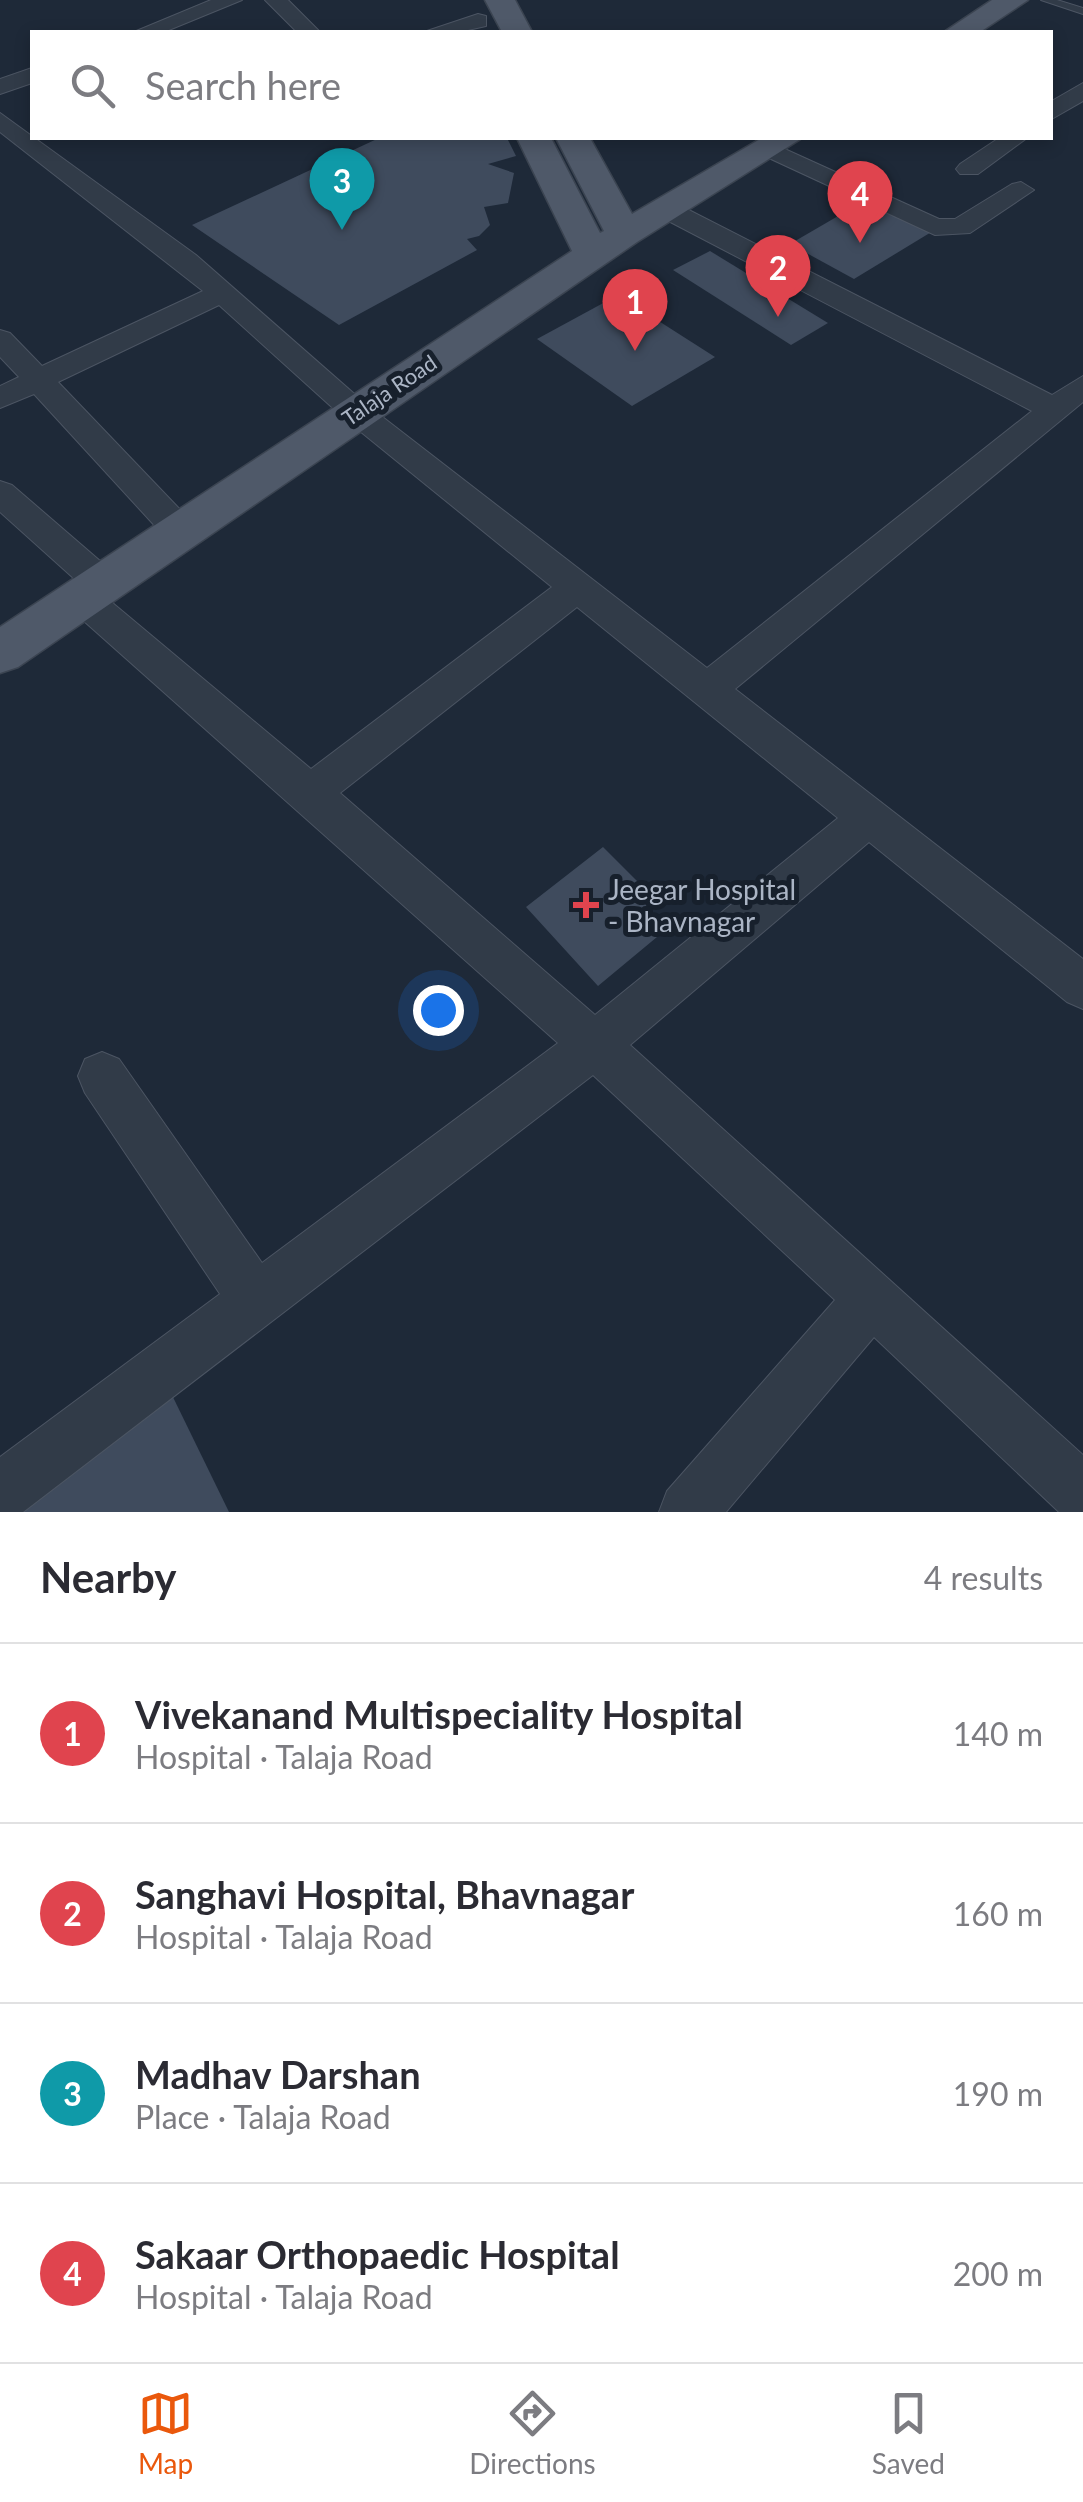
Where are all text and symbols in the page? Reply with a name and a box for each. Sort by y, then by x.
search box [30,30,1053,140]
icon: search [65,58,120,113]
text: Search here [145,62,341,108]
pin: 3 [310,148,374,230]
pin: 4 [828,160,892,243]
pin: 2 [746,234,810,317]
pin: 1 [602,268,668,351]
street label: Talaja Road [337,349,441,431]
place label: Jeegar Hospital - Bhavnagar [608,872,796,938]
marker: Jeegar Hospital - Bhavnagar [573,892,599,918]
your location [413,985,464,1036]
text: Nearby [40,1552,177,1602]
text: 4 results [924,1558,1043,1597]
text: Vivekanand Multispeciality Hospital [135,1691,743,1737]
text: 1 [63,1714,82,1753]
text: 140 m [953,1714,1043,1753]
text: Hospital · Talaja Road [135,1737,433,1776]
text: Sanghavi Hospital, Bhavnagar [135,1871,634,1917]
text: 2 [63,1894,82,1933]
text: 160 m [953,1894,1043,1933]
text: Hospital · Talaja Road [135,1917,433,1956]
text: Madhav Darshan [135,2051,421,2097]
text: 3 [63,2074,82,2113]
text: 190 m [953,2074,1043,2113]
text: Place · Talaja Road [135,2097,391,2136]
text: Sakaar Orthopaedic Hospital [135,2231,620,2277]
text: 4 [63,2254,82,2293]
text: 200 m [953,2254,1043,2293]
text: Hospital · Talaja Road [135,2277,433,2316]
tab: Map [138,2386,193,2480]
tab: Directions [469,2386,596,2480]
tab: Saved [872,2386,945,2480]

